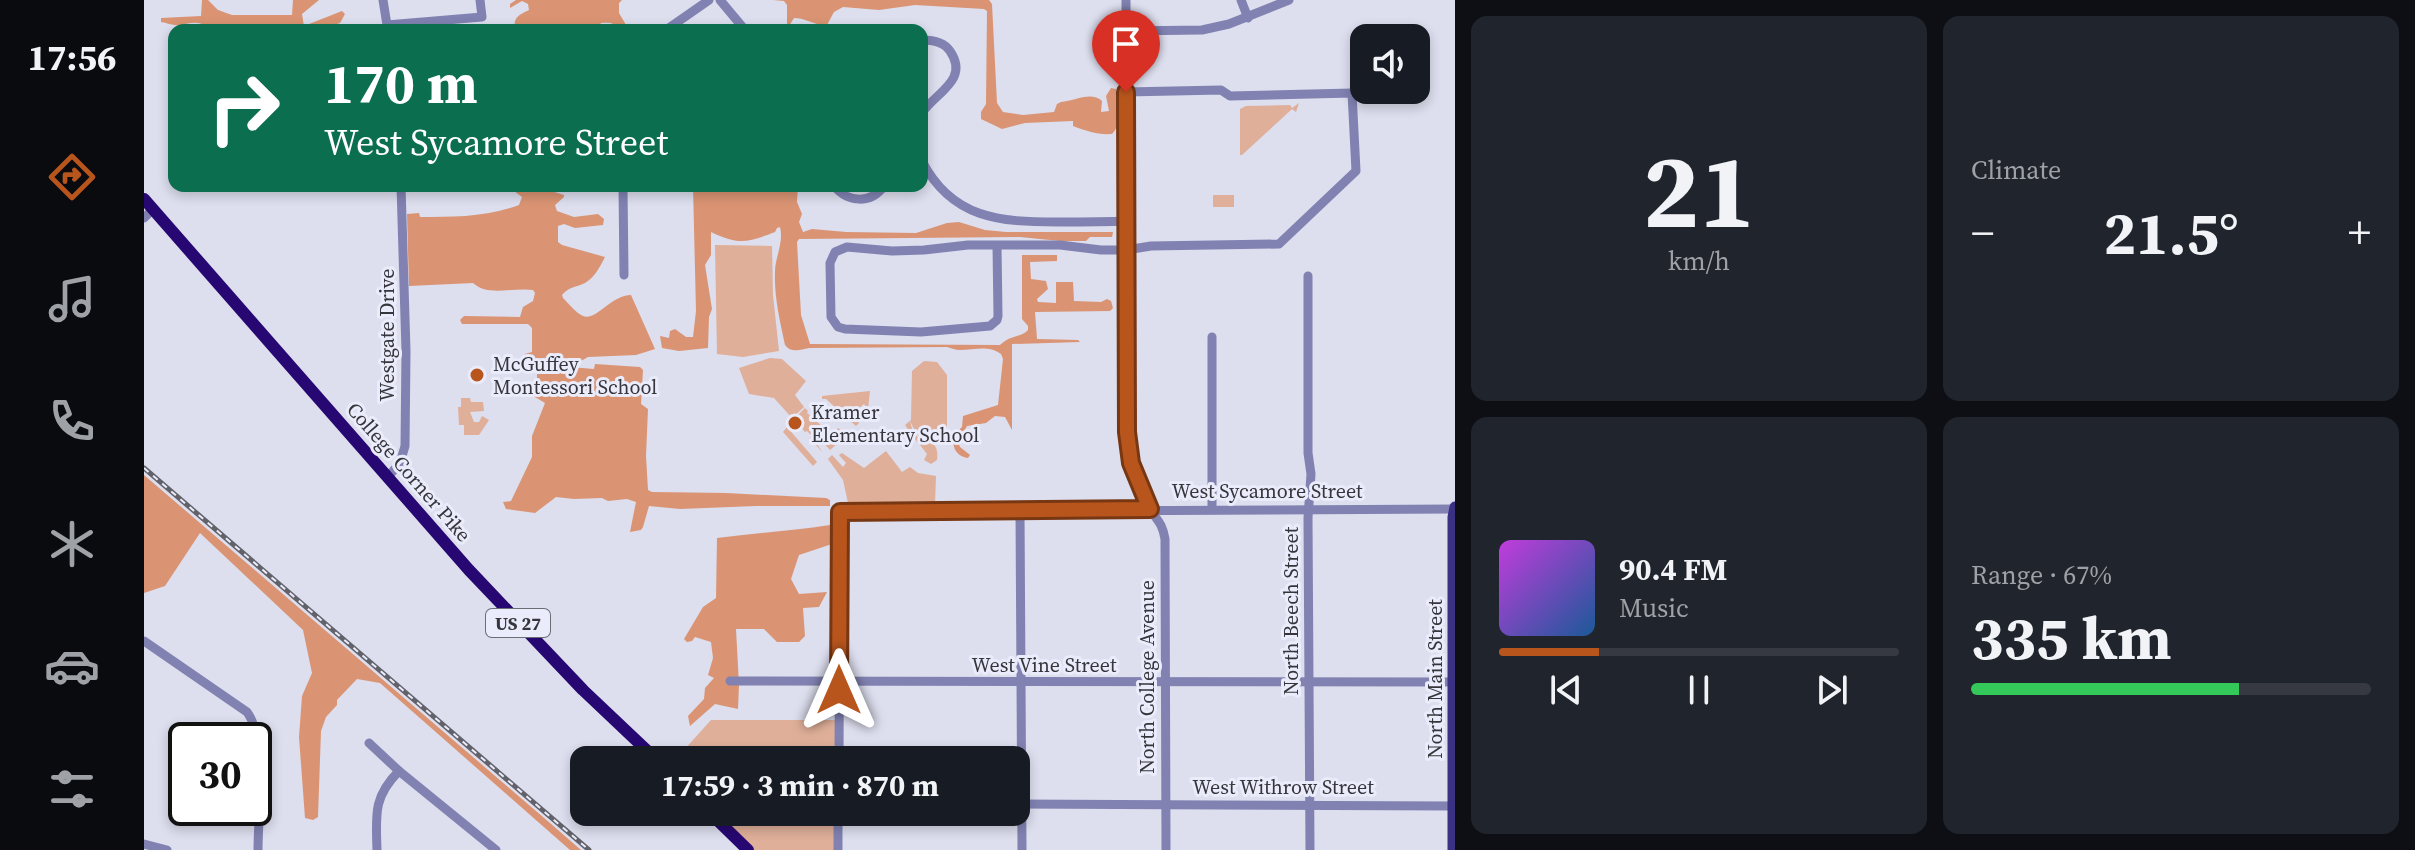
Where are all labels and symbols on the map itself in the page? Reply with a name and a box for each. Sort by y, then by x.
pin [1092,10,1160,92]
street label: Westgate Drive [373,269,401,401]
place label: McGuffey Montessori School [493,350,657,401]
marker: McGuffey Montessori School [468,366,486,384]
street label: College Corner Pike [340,396,478,548]
place label: Kramer Elementary School [811,398,979,449]
marker: Kramer Elementary School [786,414,804,432]
street label: West Sycamore Street [1171,477,1363,505]
street label: North Beech Street [1277,526,1305,695]
street label: North College Avenue [1133,580,1161,774]
street label: North Main Street [1421,599,1449,759]
road number: US 27 [486,609,550,637]
position arrow [797,648,881,732]
street label: West Vine Street [972,651,1117,679]
speed limit sign: 30 [168,722,272,826]
street label: West Withrow Street [1192,773,1374,801]

